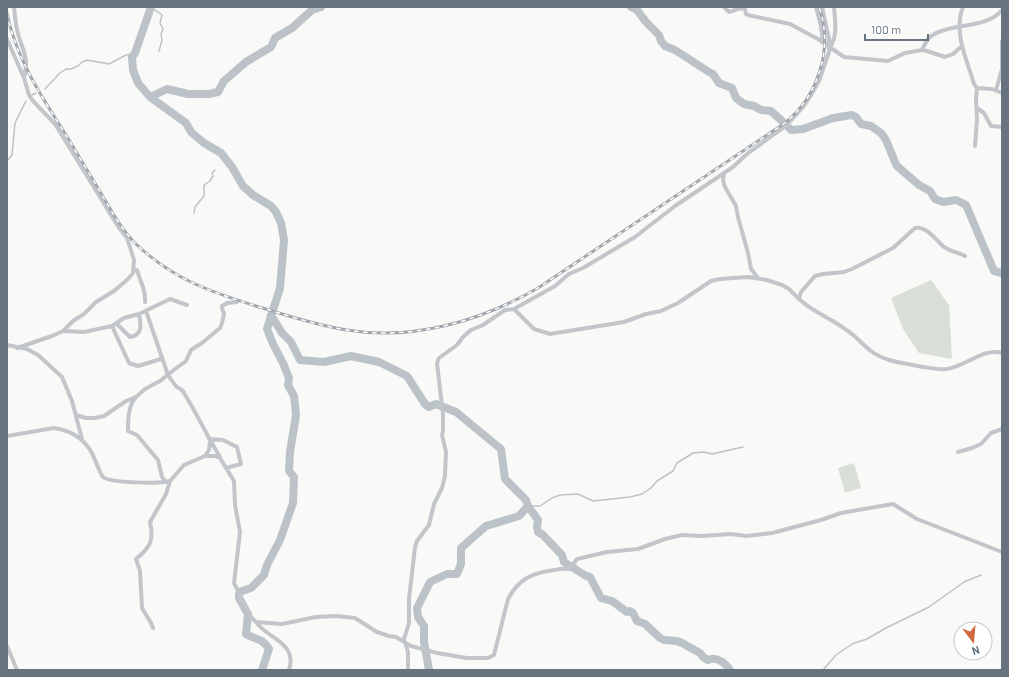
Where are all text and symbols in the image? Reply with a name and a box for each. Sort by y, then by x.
scale bar [865,16,928,42]
text: 100 m [871,22,901,36]
north arrow [953,621,993,661]
text: N [971,644,981,658]

